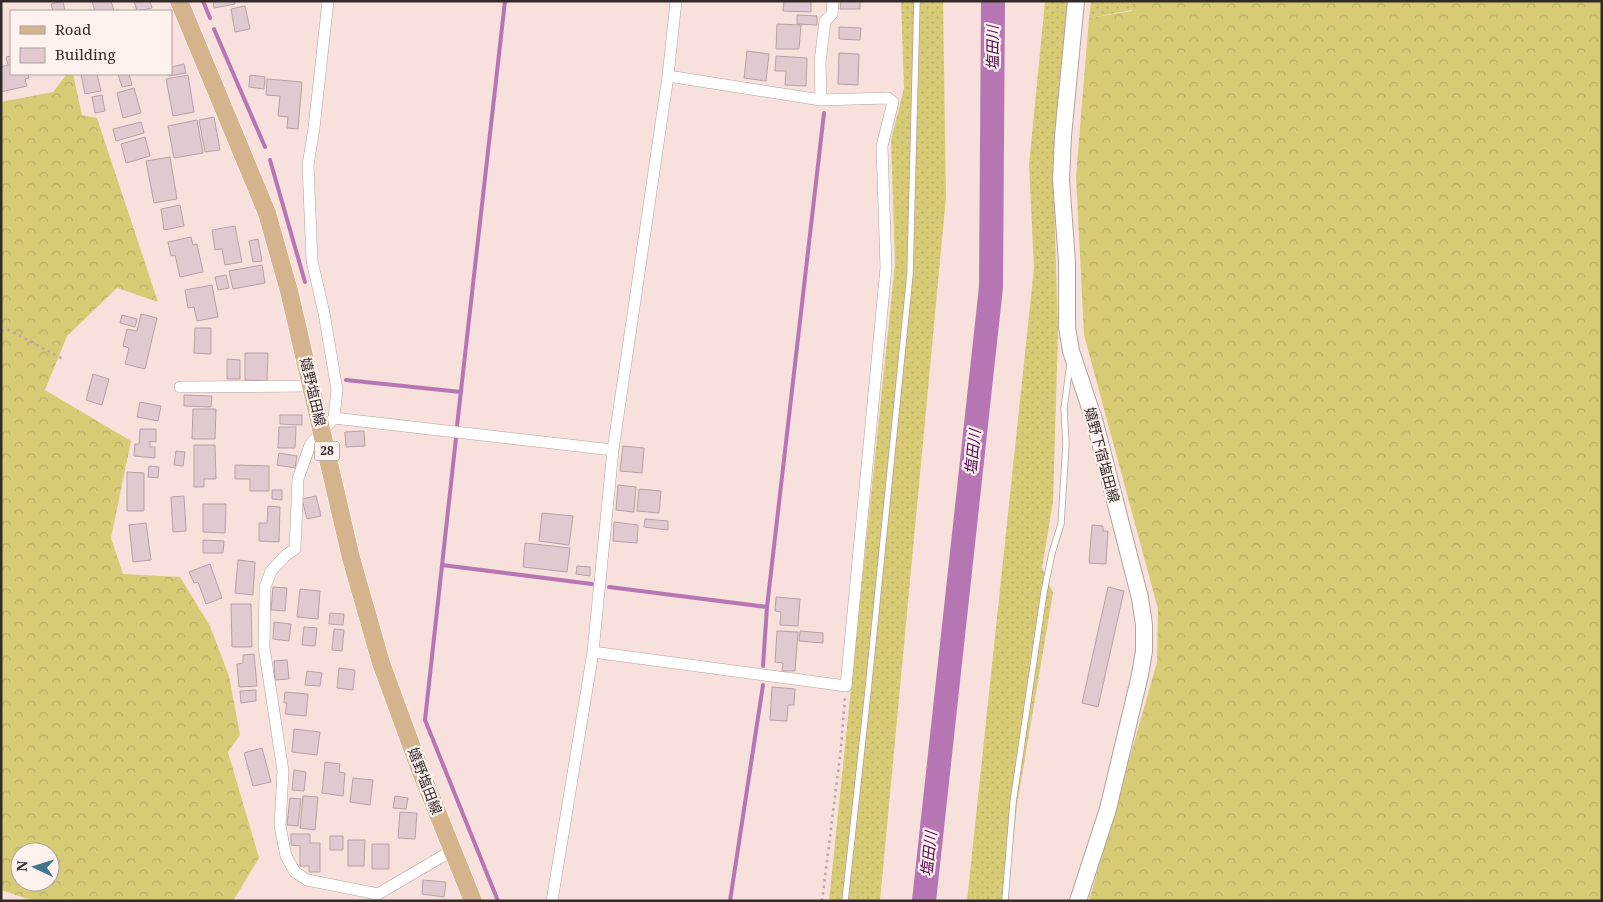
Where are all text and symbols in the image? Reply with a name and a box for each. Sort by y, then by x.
legend [10,10,172,75]
text: Road [55,19,91,39]
water label: 塩田川 [982,24,1002,71]
text: Building [55,44,116,64]
street label: 嬉野塩田線 [296,356,331,428]
street label: 嬉野下宿塩田線 [1081,405,1124,505]
water label: 塩田川 [960,426,985,475]
road number: 28 [314,442,340,461]
street label: 嬉野塩田線 [404,745,447,817]
water label: 塩田川 [916,828,941,877]
north arrow [10,842,60,892]
text: N [12,860,31,872]

